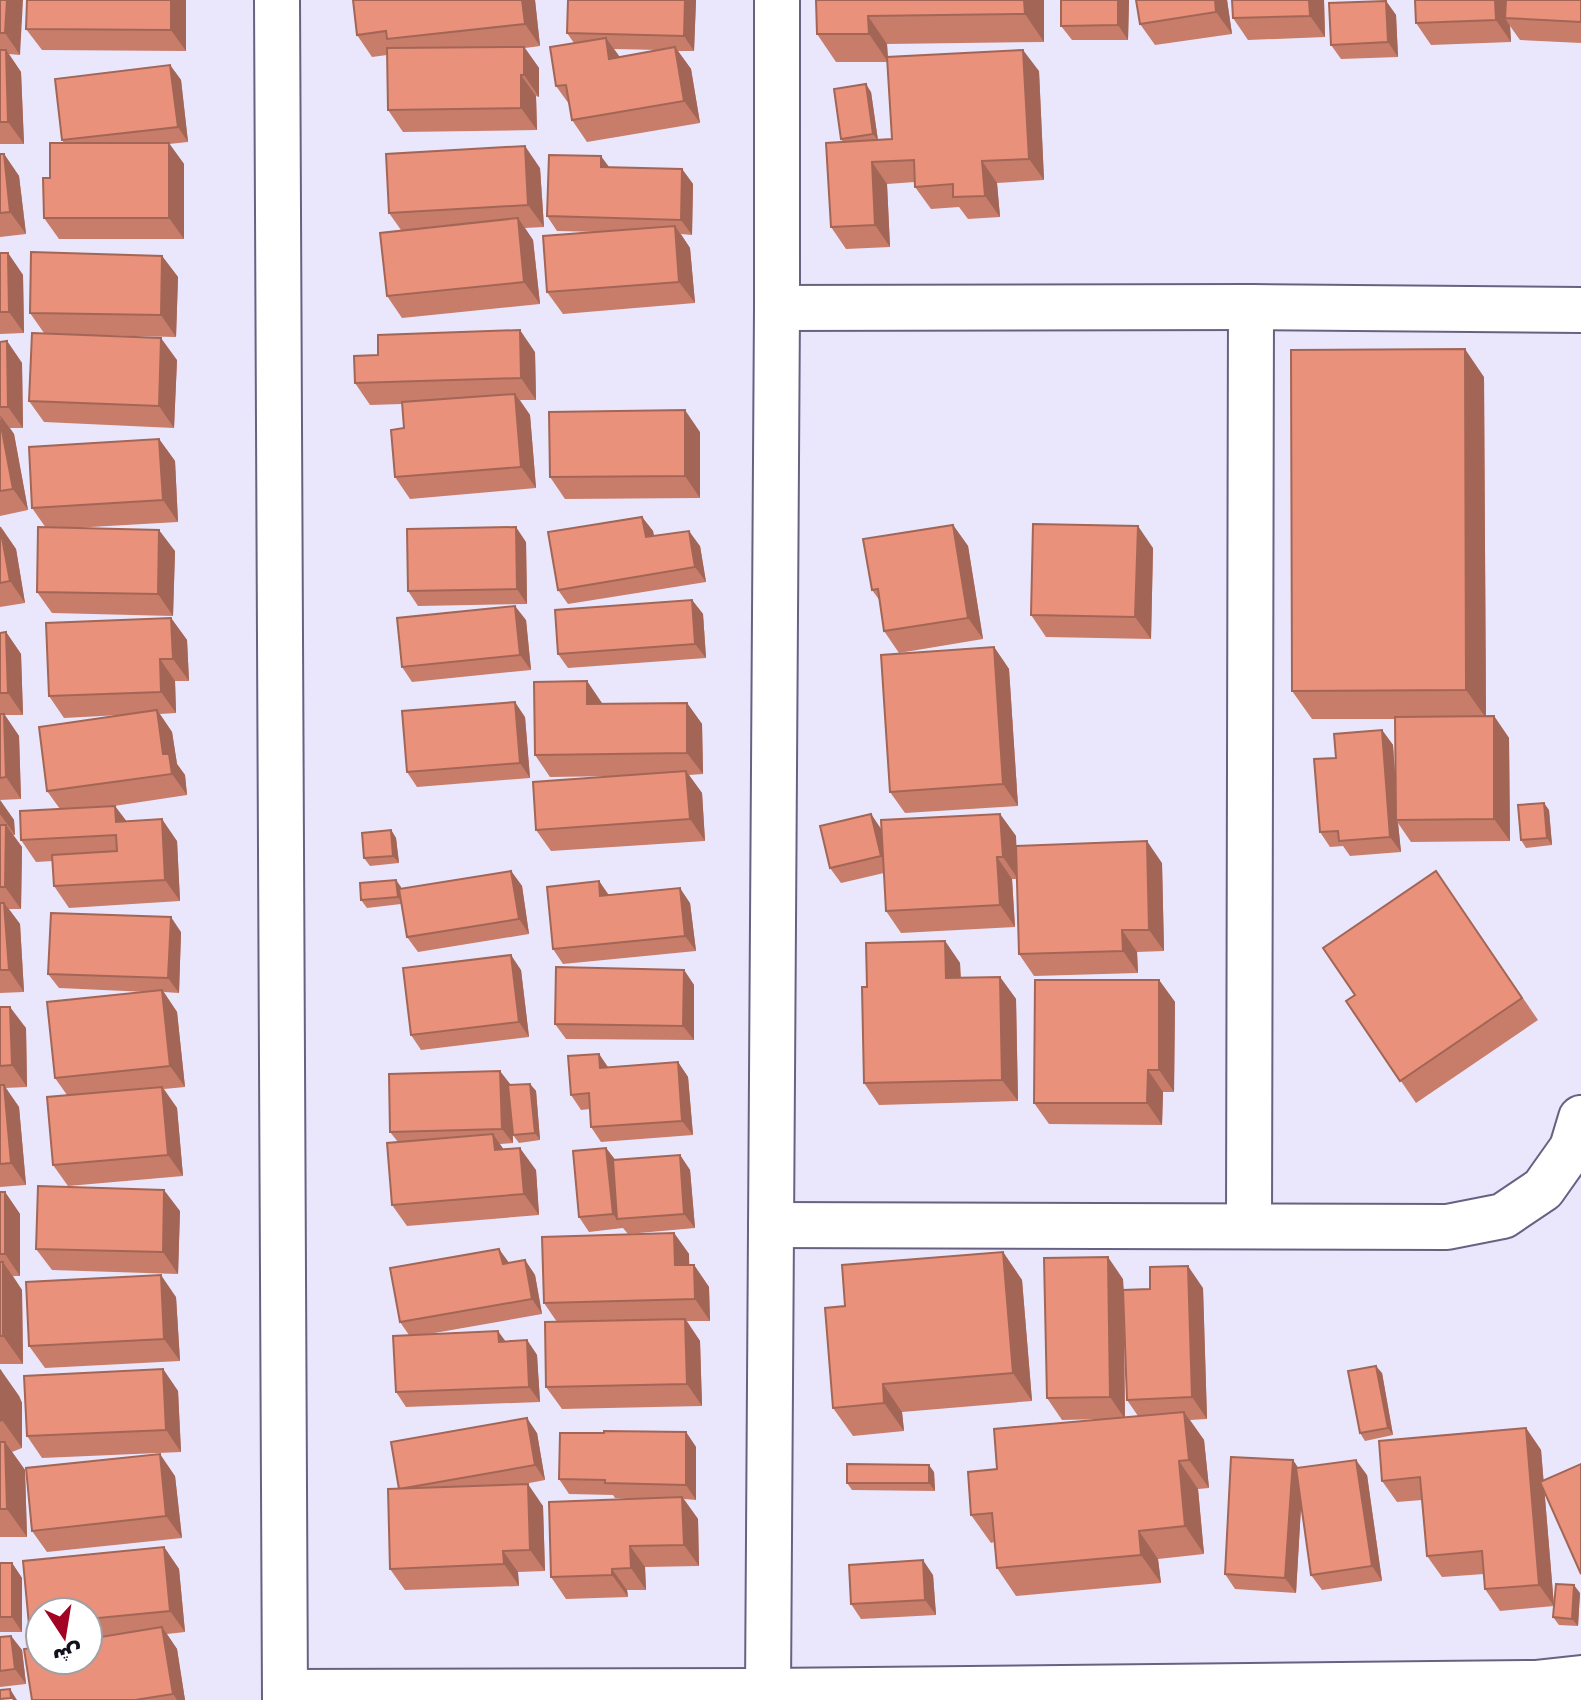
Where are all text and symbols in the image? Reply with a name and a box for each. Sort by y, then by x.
north arrow [24,1596,104,1676]
text: ش [51,1640,86,1670]

